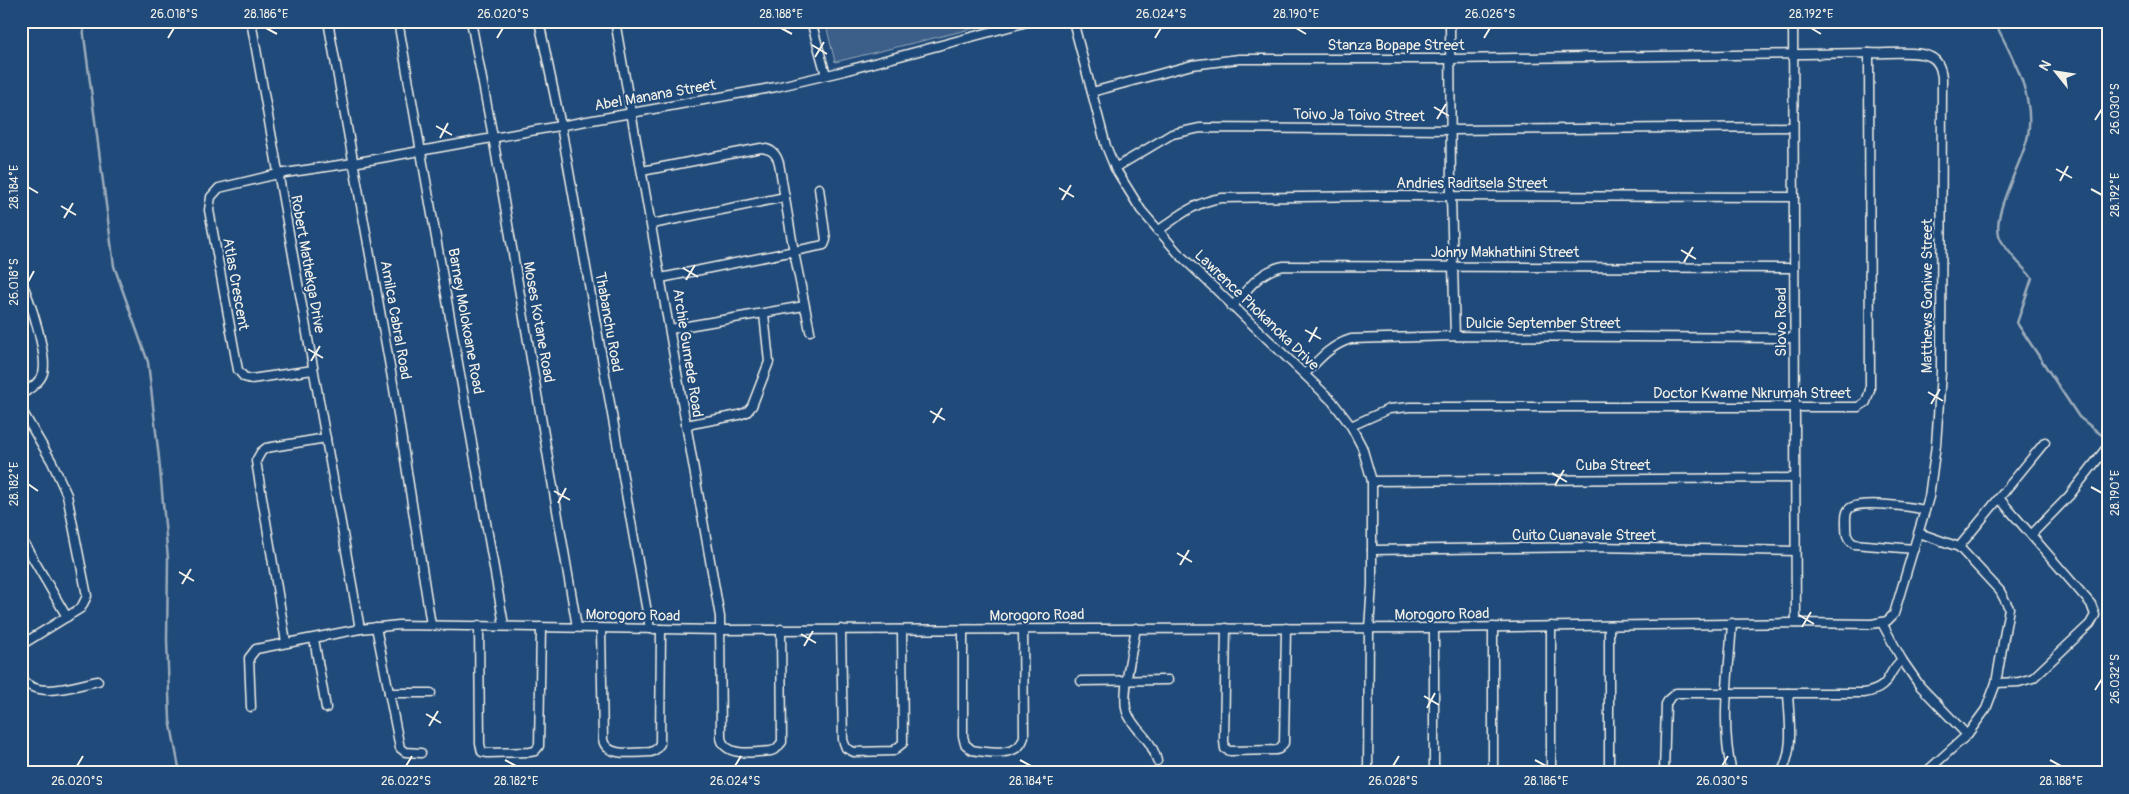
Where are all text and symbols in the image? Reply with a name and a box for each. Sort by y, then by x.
text: 26.018°S [150,7,198,22]
text: 28.186°E [244,7,288,22]
text: 26.020°S [477,7,529,22]
text: 28.188°E [759,7,803,22]
text: 26.024°S [1136,7,1186,22]
text: 28.190°E [1273,7,1319,22]
text: 26.026°S [1465,7,1515,22]
text: 28.192°E [1789,7,1833,22]
street label: Stanza Bopape Street [1327,36,1465,55]
north arrow [2032,48,2082,98]
text: N [2035,57,2055,74]
street label: Abel Manana Street [593,75,718,116]
text: 26.030°S [2108,83,2123,135]
street label: Toivo Ja Toivo Street [1293,105,1426,126]
text: 28.184°E [7,165,22,209]
text: 28.192°E [2108,173,2123,217]
street label: Andries Raditsela Street [1396,174,1549,193]
street label: Robert Mathekga Drive [286,193,329,335]
street label: Matthews Goniwe Street [1918,218,1937,373]
street label: Atlas Crescent [218,236,253,333]
street label: Johny Makhathini Street [1431,243,1580,262]
street label: Lawrence Phokanoka Drive [1190,246,1323,375]
street label: Barney Molokoane Road [443,247,488,396]
text: 26.018°S [7,258,22,306]
street label: Amilca Cabral Road [376,259,415,381]
street label: Moses Kotane Road [518,260,559,384]
street label: Thabanchu Road [590,271,627,374]
street label: Archie Gumede Road [668,287,707,419]
street label: Slovo Road [1772,287,1791,357]
street label: Dulcie September Street [1465,314,1621,333]
street label: Doctor Kwame Nkrumah Street [1653,384,1852,403]
street label: Cuba Street [1575,456,1651,475]
text: 28.182°E [7,462,22,506]
text: 28.190°E [2108,470,2123,516]
street label: Cuito Cuanavale Street [1512,526,1657,545]
street label: Morogoro Road [1394,604,1490,625]
street label: Morogoro Road [585,605,681,626]
street label: Morogoro Road [989,605,1085,626]
text: 26.032°S [2108,654,2123,704]
text: 26.020°S [51,774,103,789]
text: 26.022°S [381,774,431,789]
text: 28.182°E [494,774,538,789]
text: 26.024°S [710,774,760,789]
text: 28.184°E [1009,774,1053,789]
text: 26.028°S [1368,774,1418,789]
text: 28.186°E [1524,774,1568,789]
text: 26.030°S [1696,774,1748,789]
text: 28.188°E [2039,774,2083,789]

